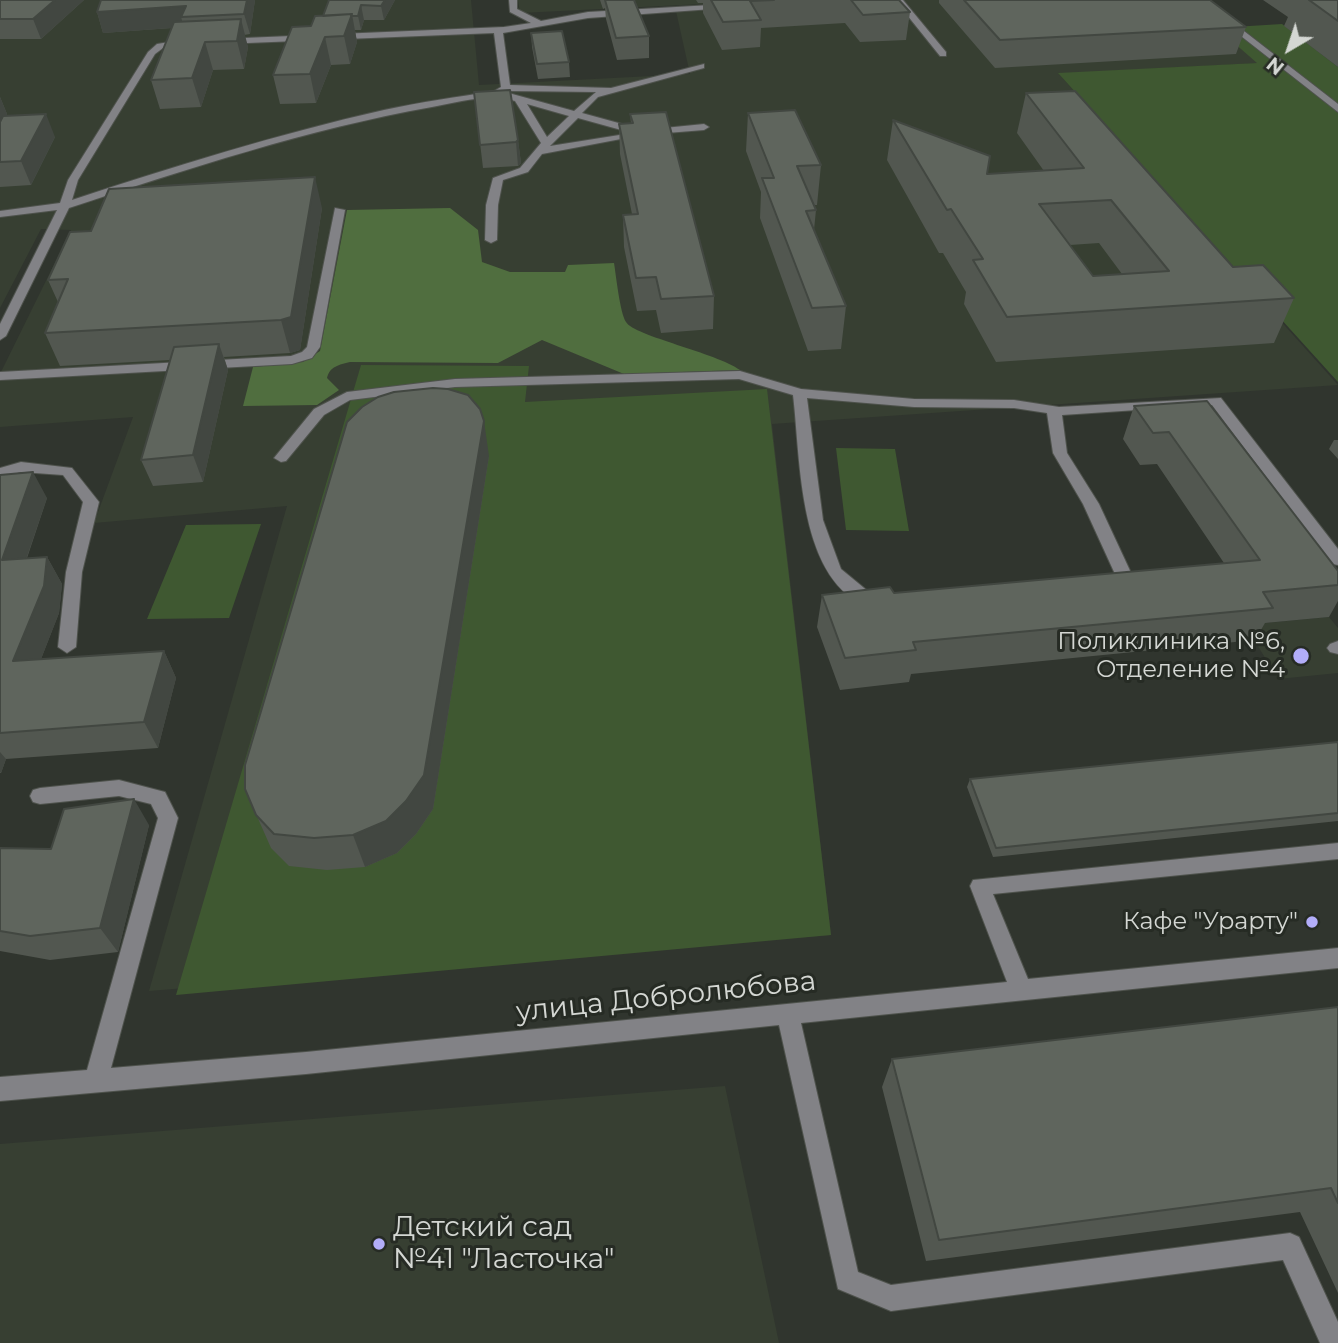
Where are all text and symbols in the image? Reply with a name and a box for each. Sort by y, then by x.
north arrow [1254,14,1324,84]
text: N [1262,52,1289,79]
place label: Поликлиника №6, Отделение №4 [1057,628,1285,684]
marker: Поликлиника №6, Отделение №4 [1291,646,1311,666]
place label: Кафе "Урарту" [1123,908,1298,936]
marker: Кафе "Урарту" [1304,914,1320,930]
street label: улица Добролюбова [514,965,818,1029]
place label: Детский сад №41 "Ласточка" [393,1211,614,1277]
marker: Детский сад №41 "Ласточка" [371,1236,387,1252]

